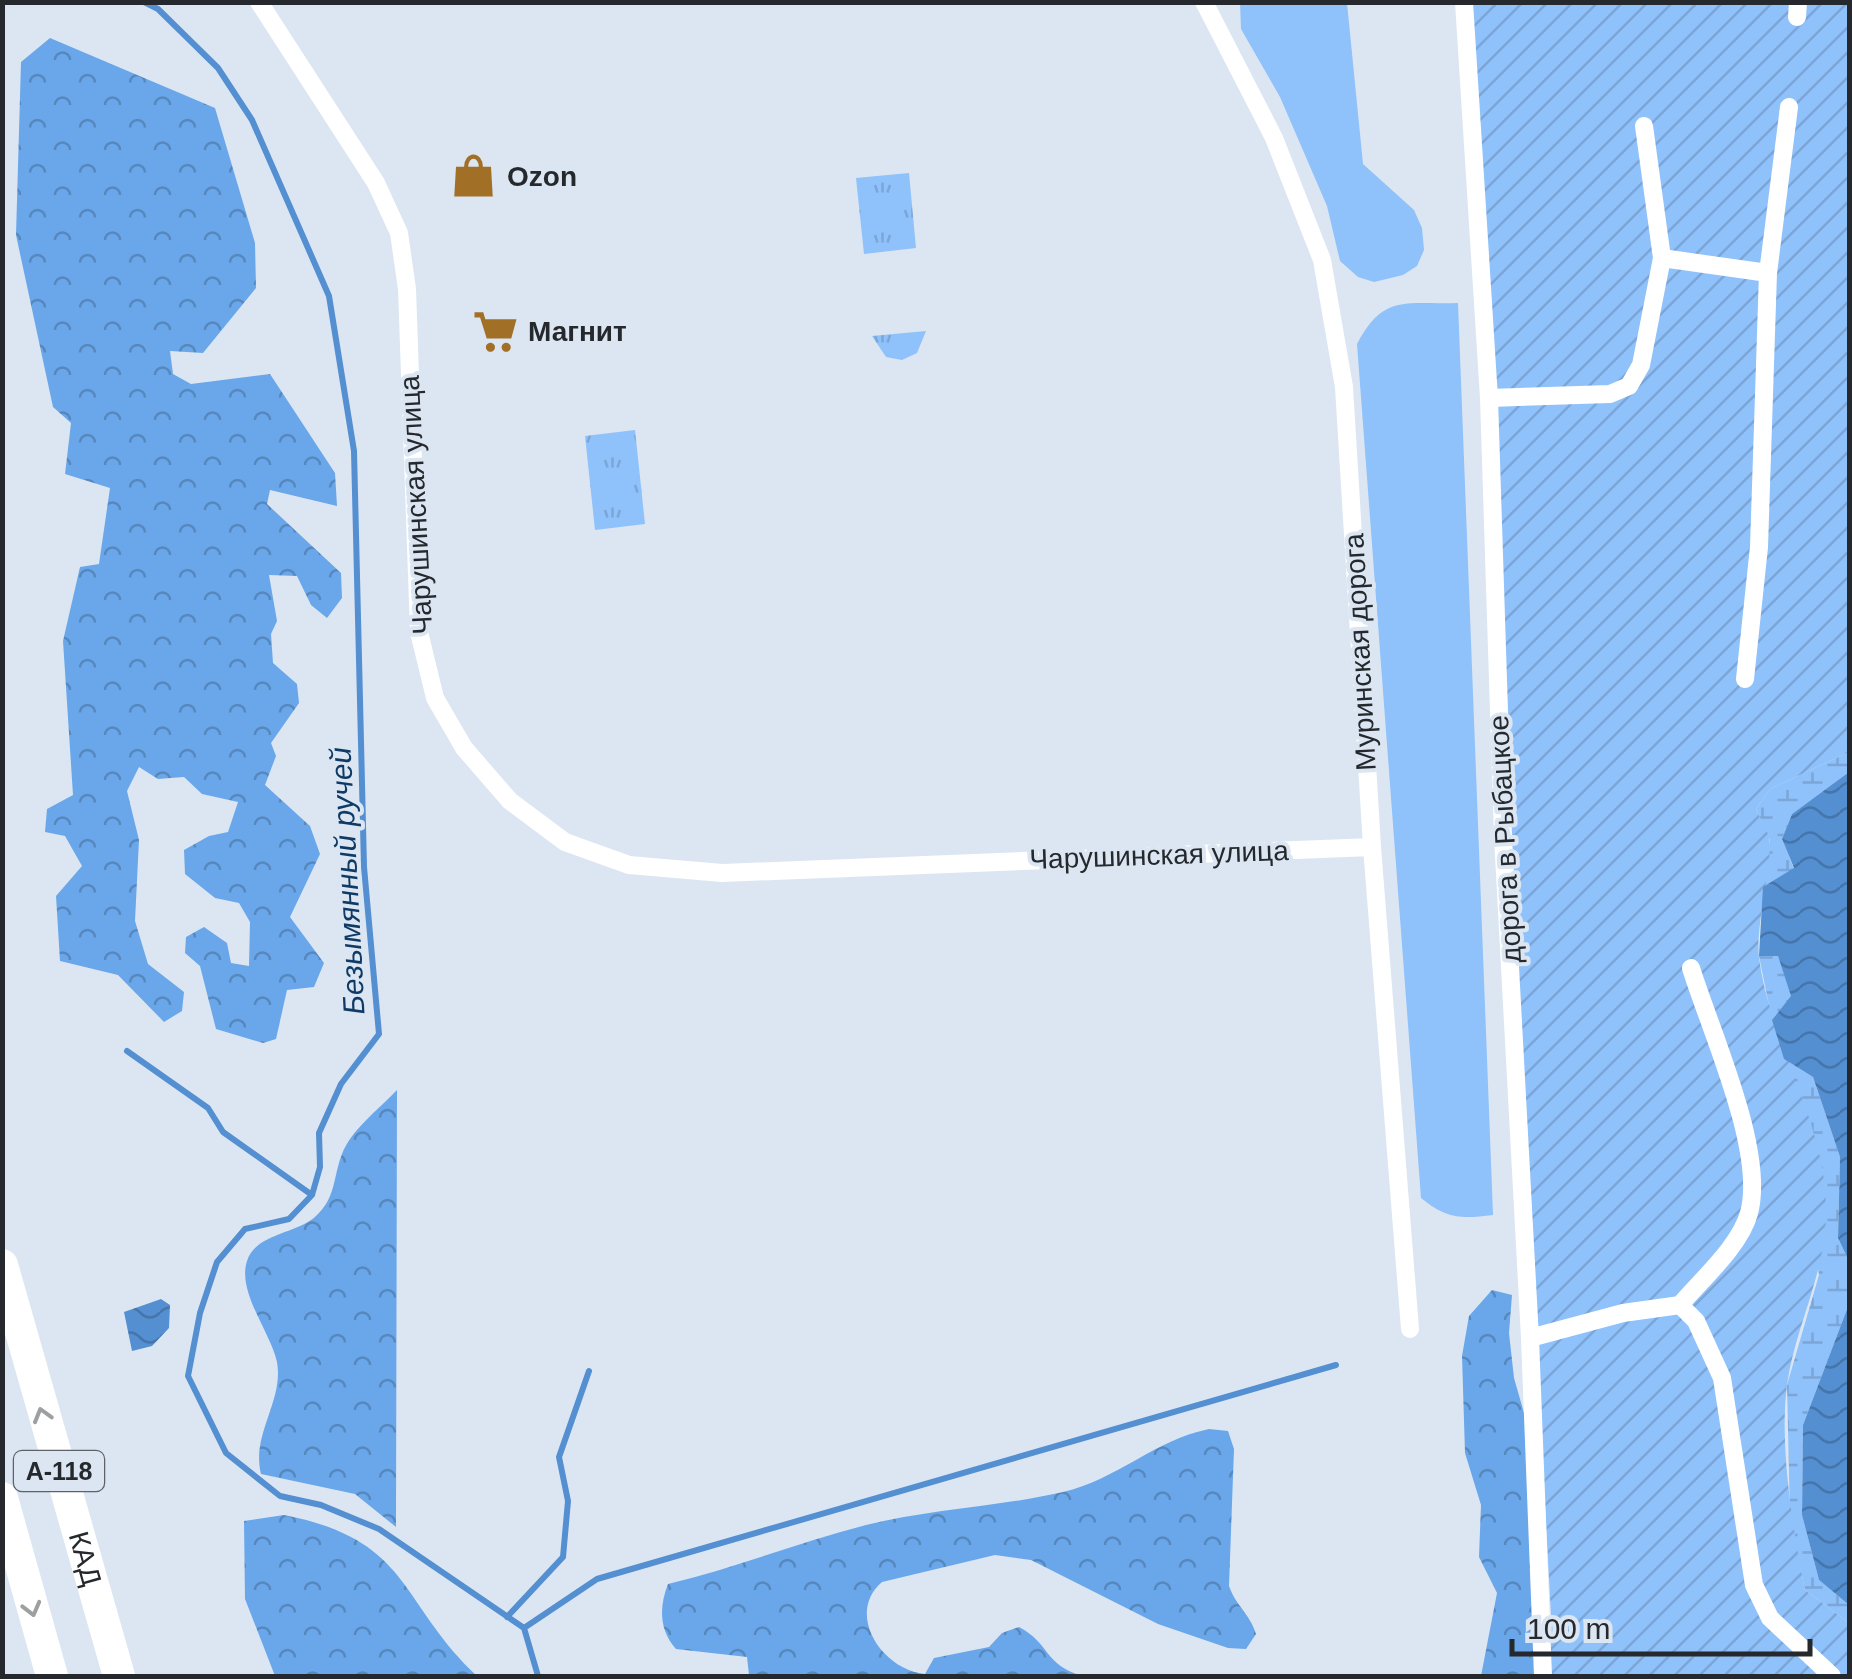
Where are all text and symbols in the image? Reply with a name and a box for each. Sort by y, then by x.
shop icon: Ozon [450,152,498,200]
place label: Ozon [507,161,577,192]
supermarket icon: Магнит [471,307,519,355]
place label: Магнит [528,316,627,347]
street label: Чарушинская улица [394,374,438,635]
street label: Муринская дорога [1338,532,1382,771]
street label: дорога в Рыбацкое [1483,714,1527,964]
water label: Безымянный ручей [323,746,370,1016]
street label: Чарушинская улица [1029,835,1290,875]
one-way arrow [33,1407,54,1424]
road number: А-118 [14,1451,104,1491]
street label: КАД [63,1528,108,1589]
scale bar [1512,1594,1810,1656]
one-way arrow [20,1600,41,1618]
text: 100 m [1527,1612,1610,1645]

